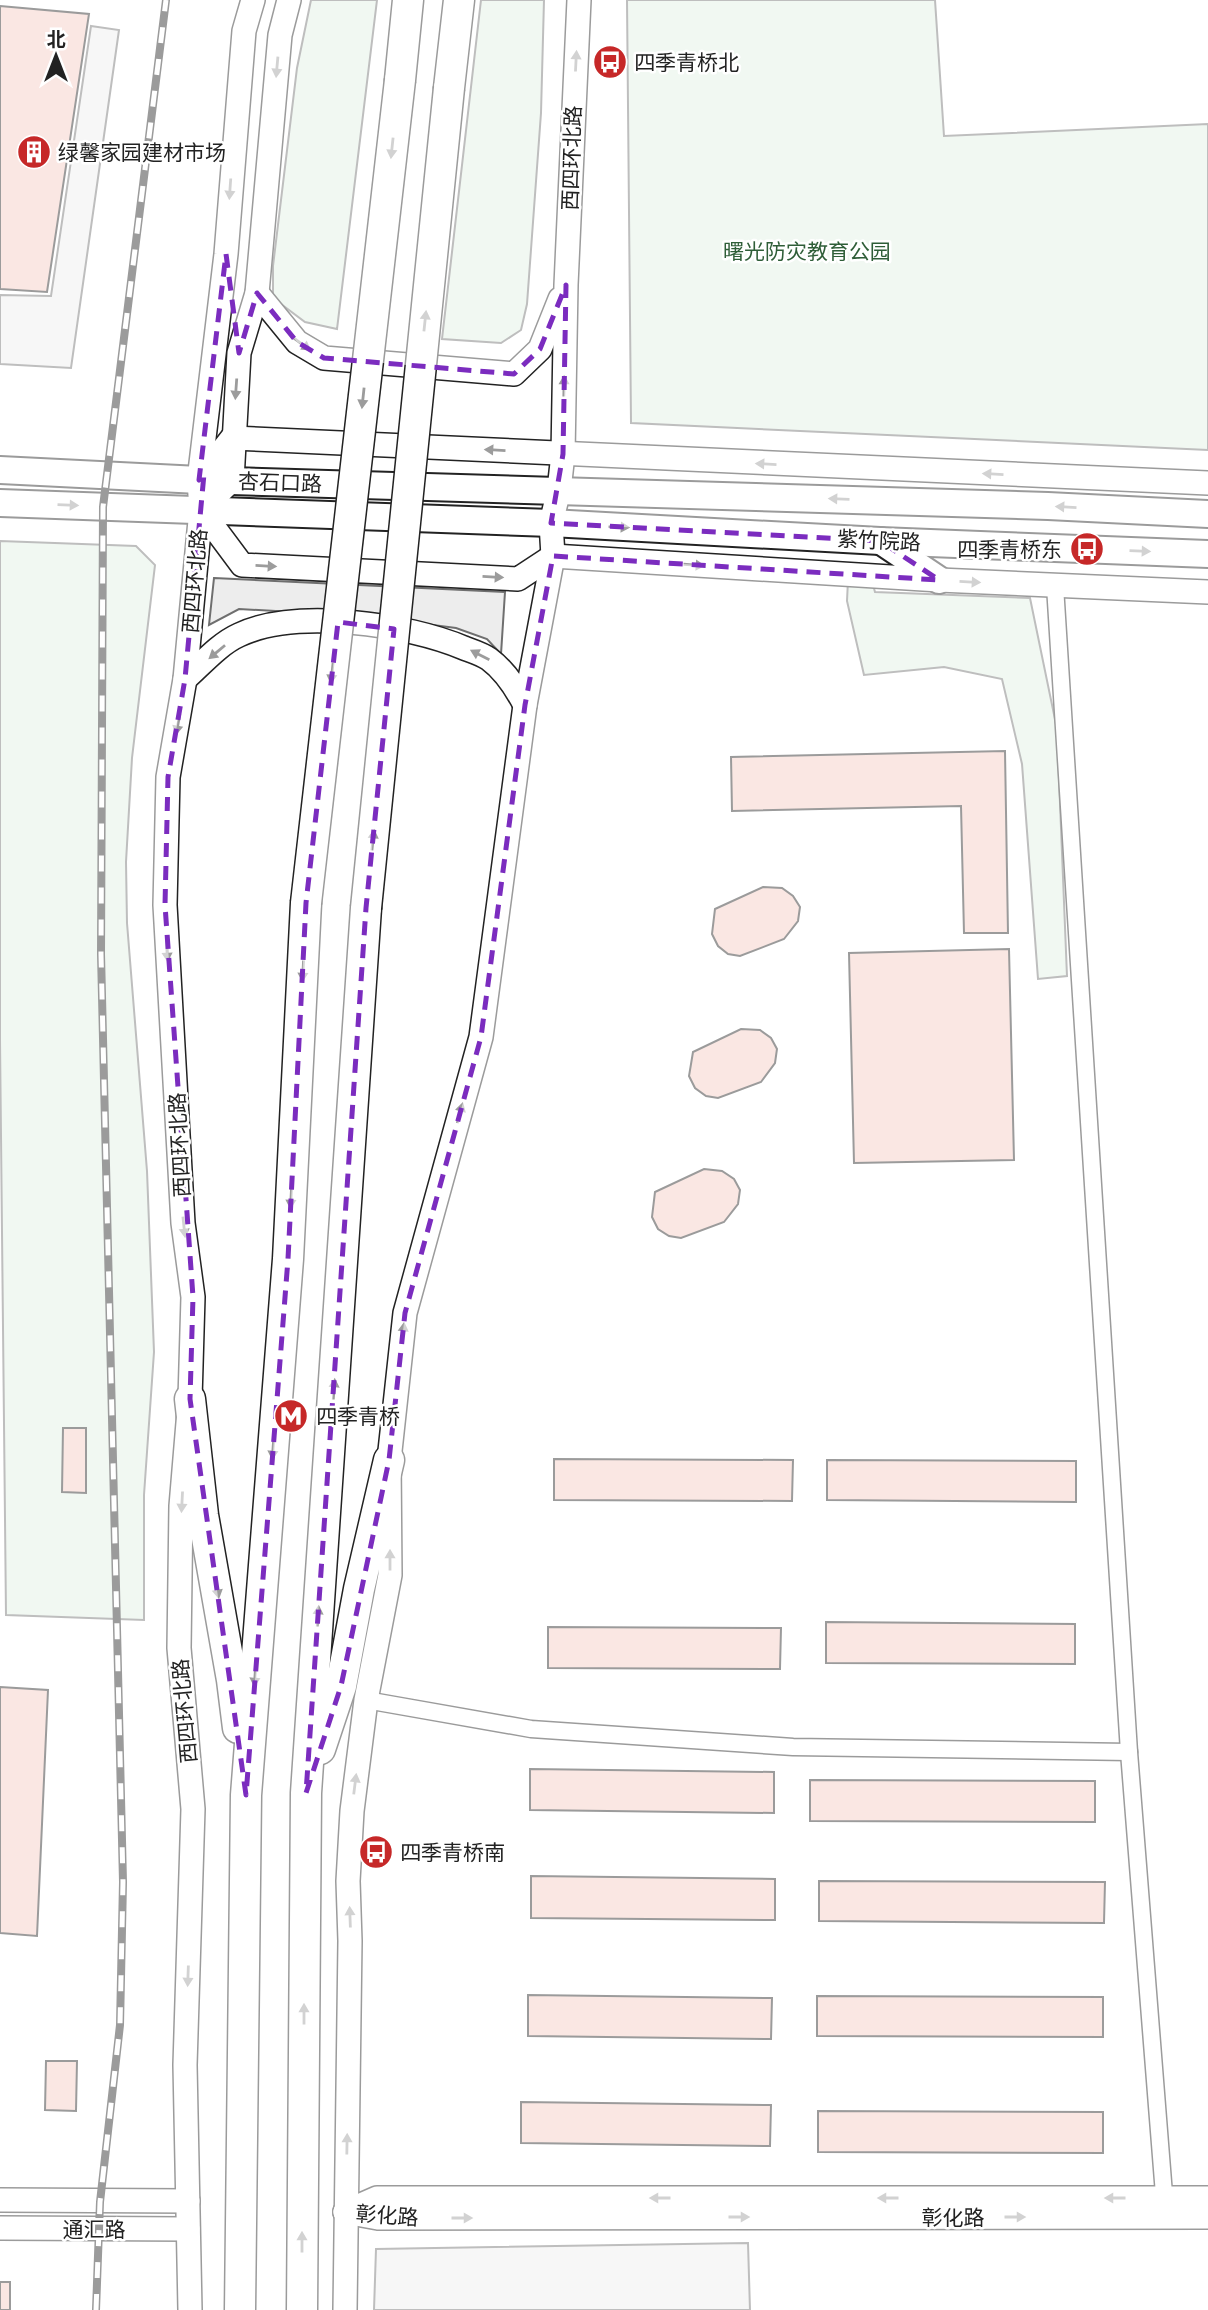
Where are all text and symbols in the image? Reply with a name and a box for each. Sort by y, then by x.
north arrow [21,21,91,91]
text: 北 [46,24,66,53]
bus stop icon: 四季青桥北 [591,43,629,81]
place label: 四季青桥北 [634,46,739,78]
one-way arrow [570,50,581,72]
one-way arrow [272,56,283,78]
street label: 西四环北路 [553,105,589,211]
building icon: 绿馨家园建材市场 [15,133,53,171]
place label: 绿馨家园建材市场 [58,136,226,168]
one-way arrow [386,137,397,159]
one-way arrow [224,178,235,200]
park label: 曙光防灾教育公园 [723,235,891,267]
one-way arrow [420,310,431,332]
one-way arrow [293,337,312,351]
one-way arrow [558,375,570,397]
one-way arrow [230,378,241,400]
one-way arrow [358,388,369,410]
one-way arrow [484,444,506,455]
one-way arrow [754,458,776,469]
street label: 杏石口路 [237,465,323,499]
one-way arrow [982,468,1004,479]
one-way arrow [828,494,850,505]
one-way arrow [57,500,79,511]
one-way arrow [1055,502,1077,513]
one-way arrow [608,521,630,532]
street label: 紫竹院路 [836,522,922,558]
street label: 西四环北路 [173,527,215,635]
bus stop icon: 四季青桥东 [1068,530,1106,568]
place label: 四季青桥东 [957,533,1062,565]
one-way arrow [1129,545,1151,556]
one-way arrow [684,560,706,571]
one-way arrow [255,561,277,572]
one-way arrow [483,572,505,583]
one-way arrow [960,576,982,587]
one-way arrow [208,644,225,659]
one-way arrow [470,650,490,661]
one-way arrow [327,662,338,684]
one-way arrow [172,713,183,735]
one-way arrow [368,829,379,851]
one-way arrow [162,940,173,962]
one-way arrow [297,960,308,982]
street label: 西四环北路 [160,1092,198,1198]
one-way arrow [455,1102,465,1123]
one-way arrow [286,1187,297,1209]
one-way arrow [179,1216,190,1238]
one-way arrow [397,1322,408,1344]
one-way arrow [328,1377,339,1399]
metro station icon: 四季青桥 [272,1397,310,1435]
place label: 四季青桥 [316,1400,400,1432]
one-way arrow [267,1438,278,1460]
one-way arrow [176,1492,187,1514]
one-way arrow [384,1548,396,1570]
one-way arrow [212,1577,223,1599]
one-way arrow [313,1604,324,1626]
street label: 西四环北路 [163,1657,205,1765]
one-way arrow [249,1665,260,1687]
one-way arrow [350,1773,361,1795]
bus stop icon: 四季青桥南 [357,1833,395,1871]
place label: 四季青桥南 [400,1836,505,1868]
one-way arrow [344,1905,355,1927]
one-way arrow [182,1965,193,1987]
one-way arrow [298,2003,310,2025]
one-way arrow [341,2133,352,2155]
one-way arrow [649,2192,671,2204]
one-way arrow [877,2192,899,2204]
one-way arrow [1104,2192,1126,2204]
street label: 彰化路 [354,2197,420,2233]
street label: 彰化路 [922,2201,985,2233]
one-way arrow [728,2211,750,2223]
one-way arrow [1005,2211,1027,2223]
one-way arrow [452,2212,474,2224]
street label: 通汇路 [63,2213,126,2245]
one-way arrow [297,2231,308,2253]

